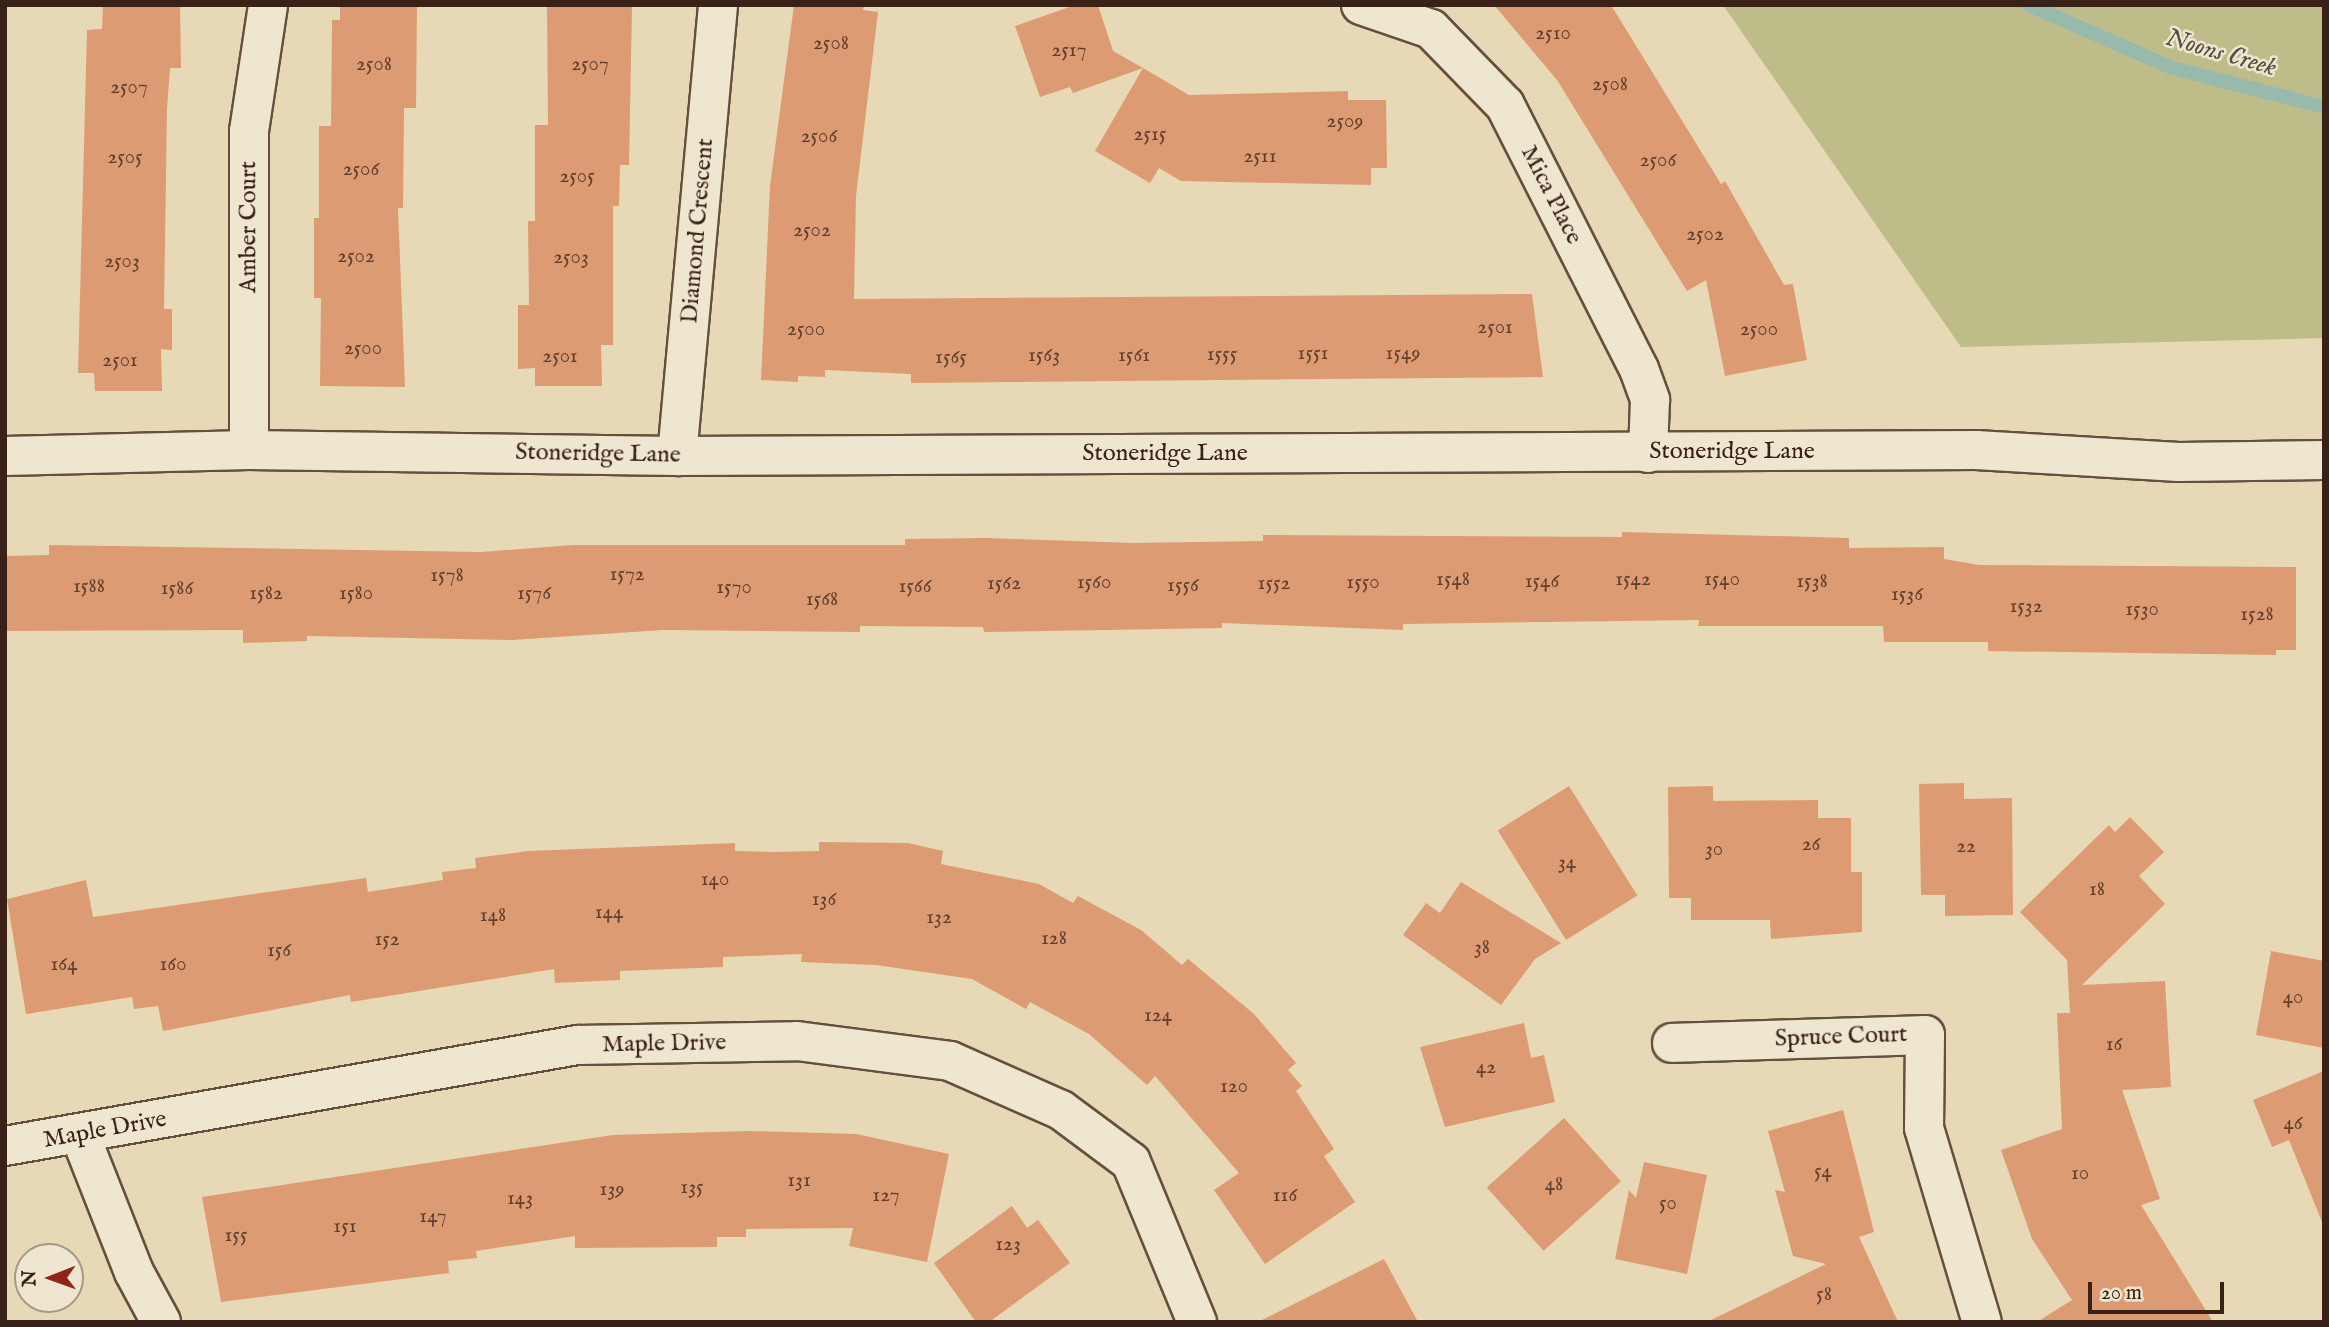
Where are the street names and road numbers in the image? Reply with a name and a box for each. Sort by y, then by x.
street label: Diamond Crescent [676,137,720,325]
street label: Mica Place [1514,141,1588,249]
street label: Amber Court [235,161,263,293]
street label: Stoneridge Lane [515,438,681,470]
street label: Stoneridge Lane [1649,438,1815,466]
street label: Stoneridge Lane [1082,440,1248,468]
street label: Spruce Court [1774,1020,1908,1054]
street label: Maple Drive [602,1029,726,1059]
street label: Maple Drive [41,1105,169,1155]

